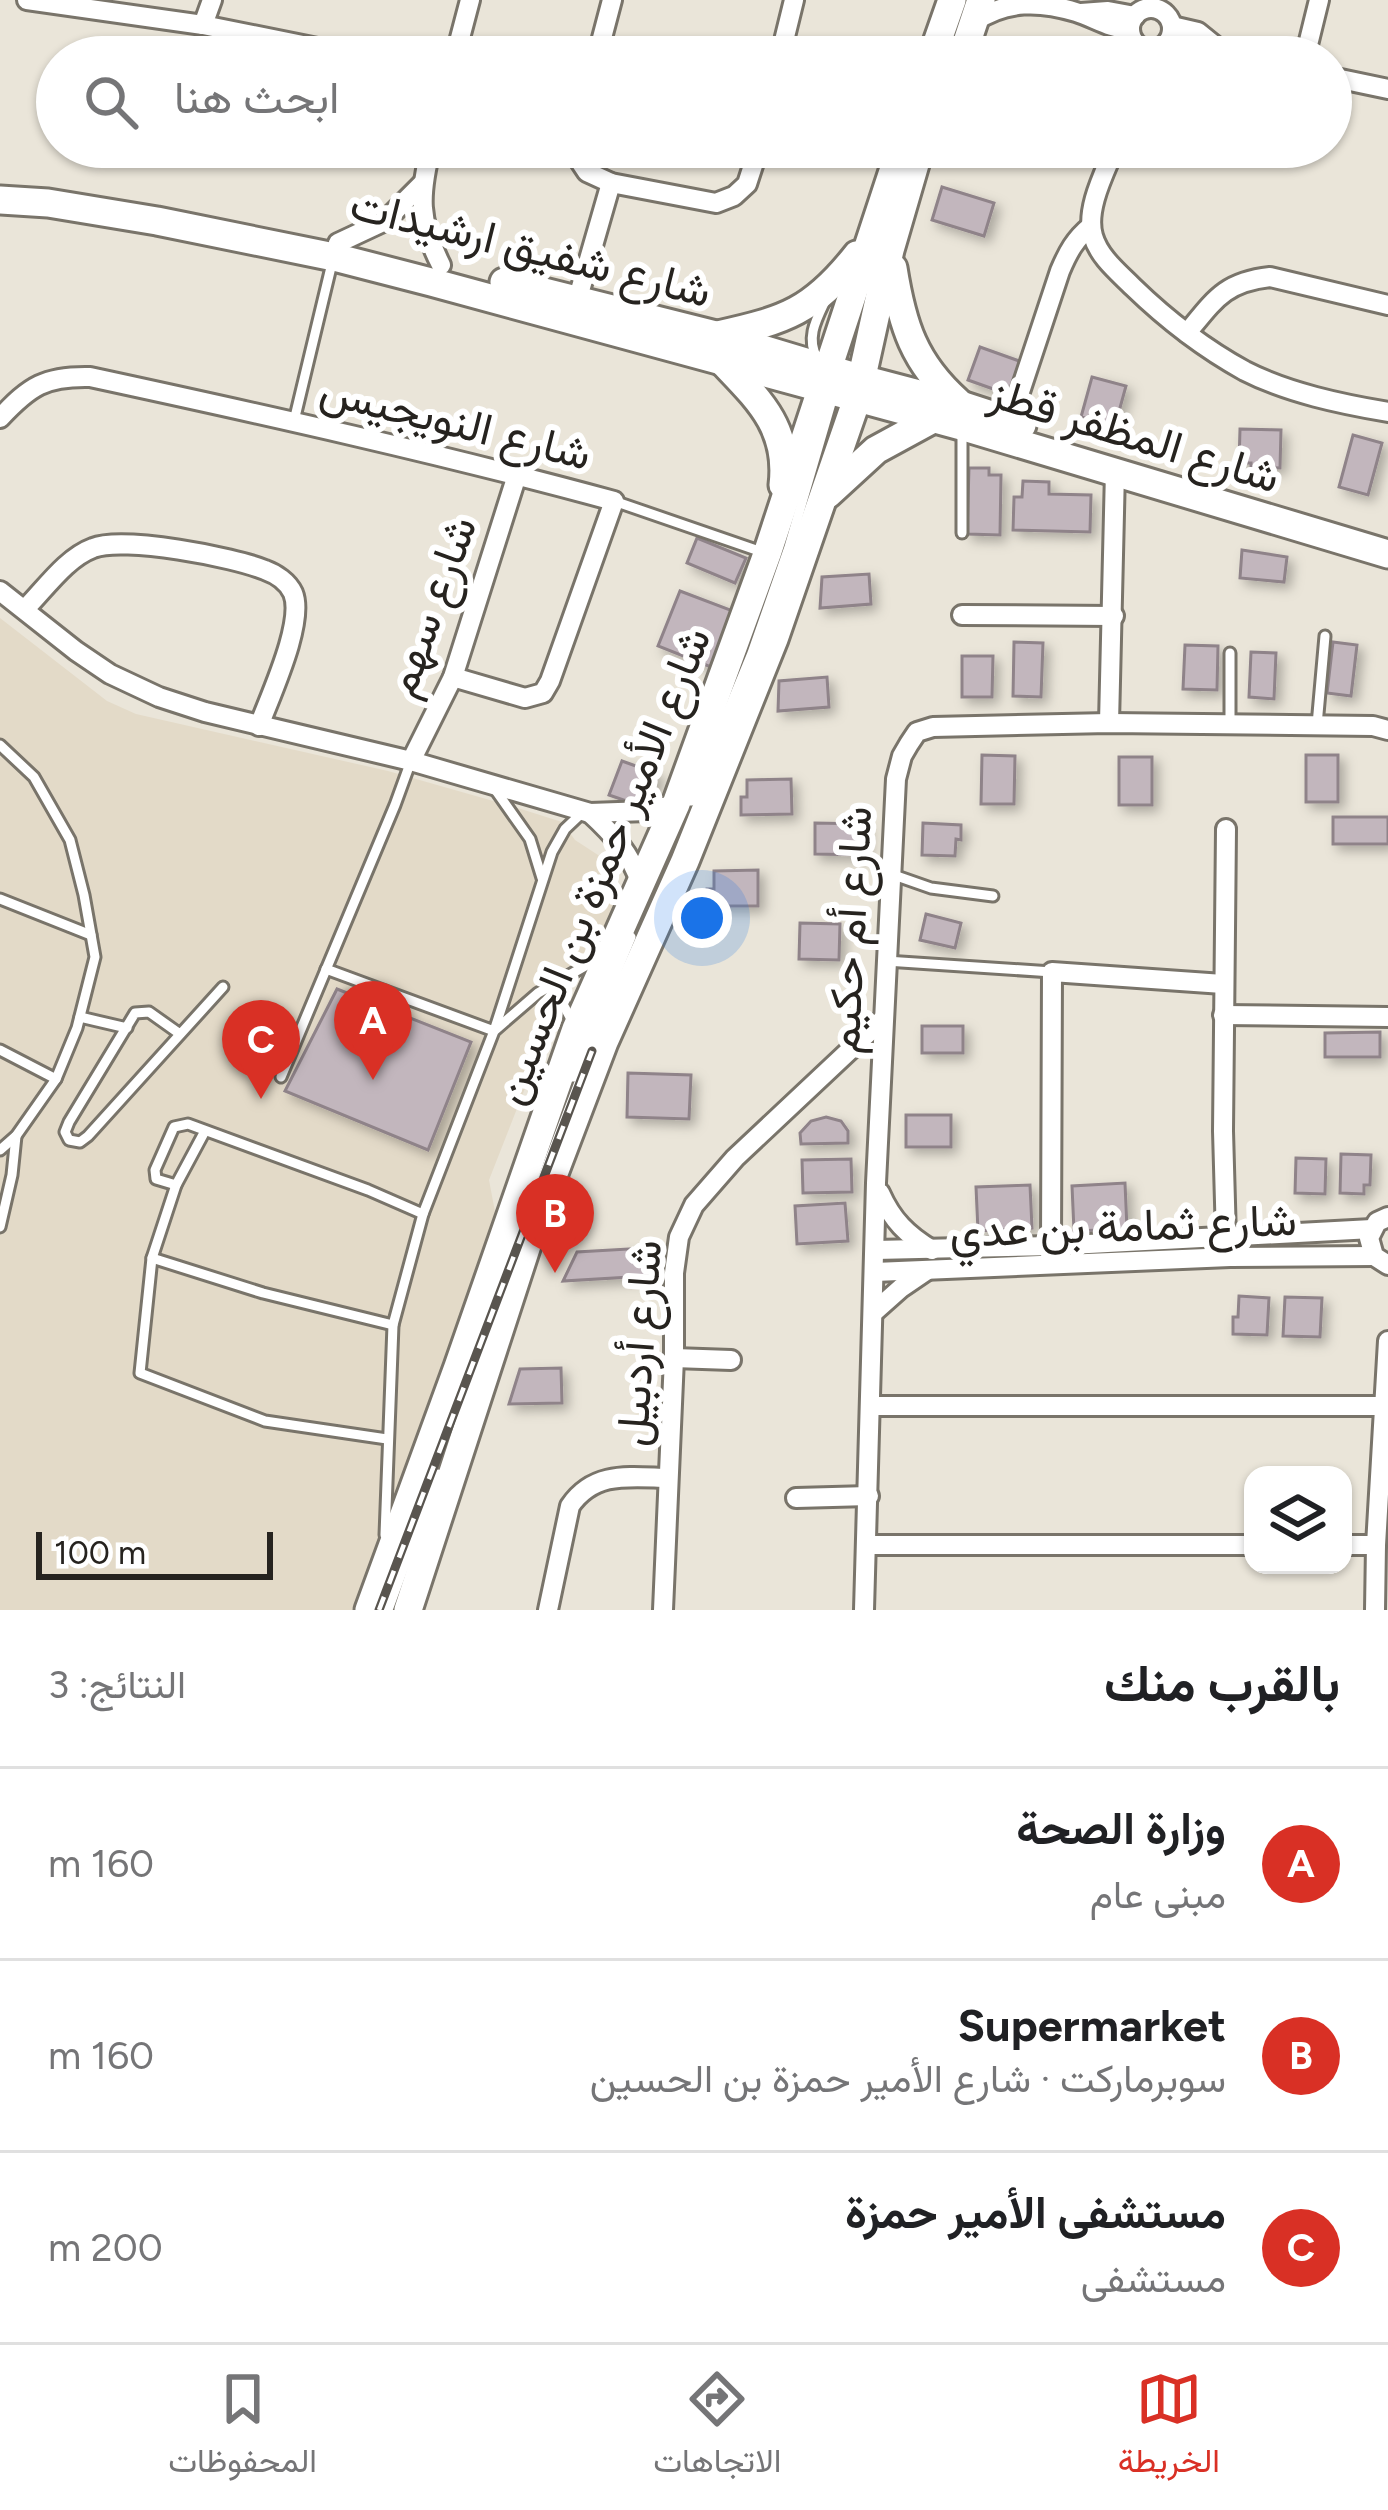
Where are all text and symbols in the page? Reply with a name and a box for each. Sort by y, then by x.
search box [36,36,1352,168]
icon: search [78,69,144,135]
text: ابحث هنا [174,70,340,124]
street label: شارع شفيق ارشيدات [344,176,717,322]
street label: شارع النويجيس [314,361,597,485]
street label: شارع المظفر قطز [981,364,1287,508]
street label: شارع سهم [372,508,491,705]
street label: شارع الأمير حمزة بن الحسين [481,619,725,1113]
street label: شارع أم حكيم [816,805,886,1055]
your location [672,888,732,948]
pin: A [334,981,412,1080]
pin: C [222,1000,300,1099]
pin: B [516,1174,594,1273]
street label: شارع ثمامة بن عدي [948,1192,1298,1268]
street label: شارع أردبيل [604,1238,676,1448]
map controls [1244,1466,1352,1574]
button: layers [1244,1466,1352,1574]
scale bar [36,1526,273,1579]
text: 100 m [54,1533,146,1572]
text: بالقرب منك [1104,1653,1340,1714]
text: النتائج: 3 [48,1661,186,1708]
text: وزارة الصحة [1016,1801,1226,1855]
text: 160 m [48,1840,154,1887]
text: A [1287,1840,1315,1887]
text: مبنى عام [1090,1871,1226,1918]
text: Supermarket [958,1998,1226,2052]
text: 160 m [48,2032,154,2079]
text: B [1289,2032,1313,2079]
text: سوبرماركت · شارع الأمير حمزة بن الحسين [590,2055,1226,2102]
text: مستشفى الأمير حمزة [845,2185,1226,2239]
text: 200 m [48,2224,163,2271]
text: C [1287,2224,1315,2271]
text: مستشفى [1081,2255,1226,2302]
tab: المحفوظات [168,2366,317,2490]
tab: الاتجاهات [653,2366,781,2490]
tab: الخريطة [1118,2366,1220,2490]

